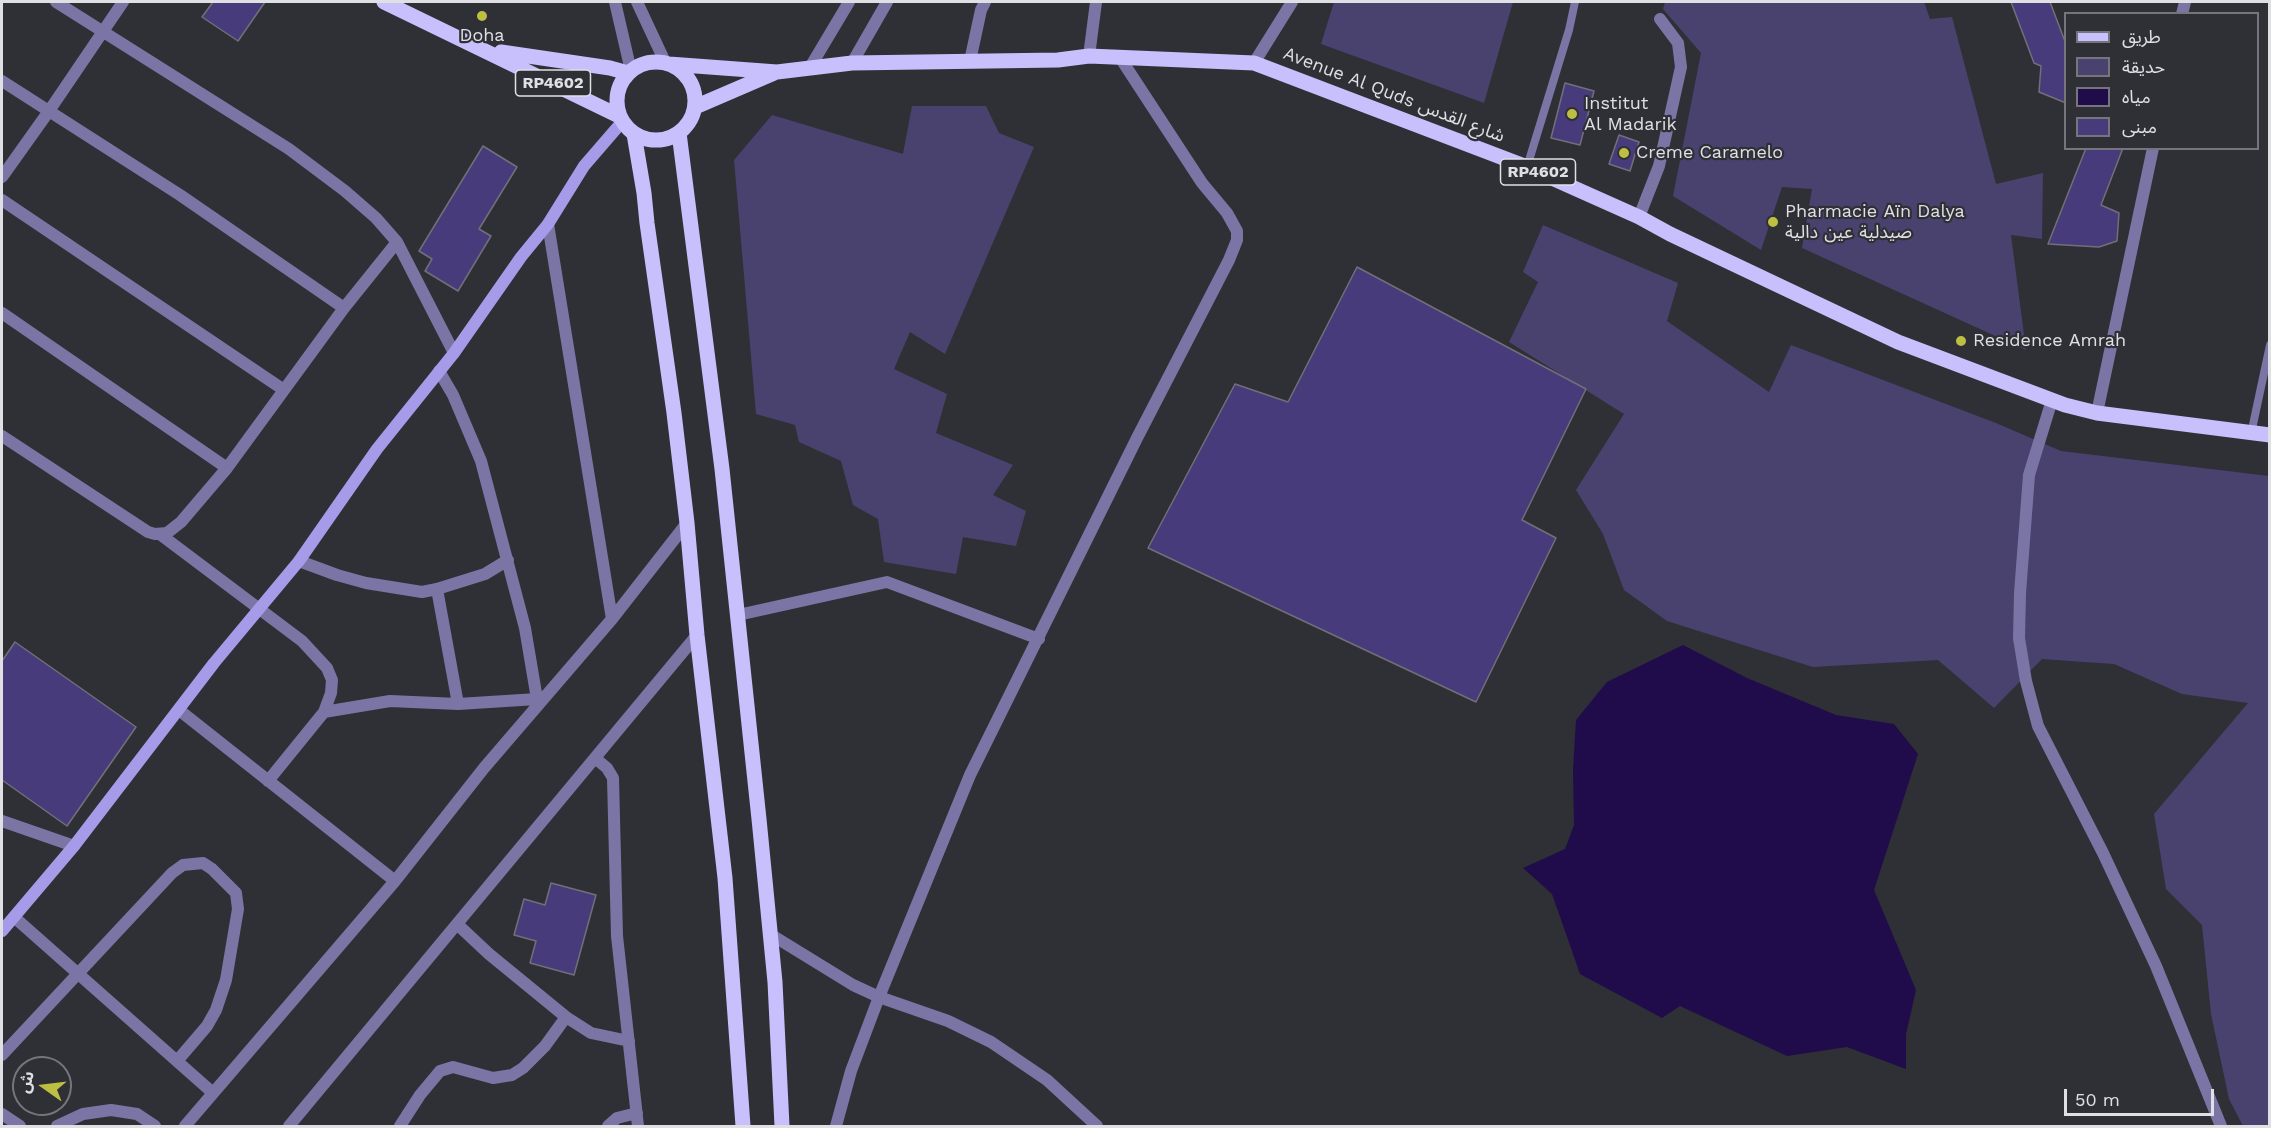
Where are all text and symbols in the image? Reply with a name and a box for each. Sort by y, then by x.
marker: Doha [475,9,489,23]
legend [2064,12,2259,150]
place label: Doha [459,25,505,47]
text: طريق [2122,26,2161,47]
street label: Avenue Al Quds شارع القدس [1280,43,1508,147]
text: حديقة [2122,56,2165,77]
road number: RP4602 [516,70,590,96]
text: مياه [2122,86,2151,107]
place label: Institut Al Madarik [1584,93,1677,136]
marker: Institut Al Madarik [1565,107,1579,121]
text: مبنى [2122,116,2157,137]
place label: Creme Caramelo [1636,142,1783,164]
marker: Creme Caramelo [1617,146,1631,160]
road number: RP4602 [1500,159,1576,185]
place label: Pharmacie Aïn Dalya صيدلية عين دالية [1785,201,1965,244]
marker: Pharmacie Aïn Dalya صيدلية عين دالية [1766,215,1780,229]
place label: Residence Amrah [1973,330,2126,352]
marker: Residence Amrah [1954,334,1968,348]
north arrow [12,1056,72,1116]
text: ش [14,1069,38,1095]
scale bar [2067,1077,2217,1115]
text: 50 m [2075,1089,2120,1110]

